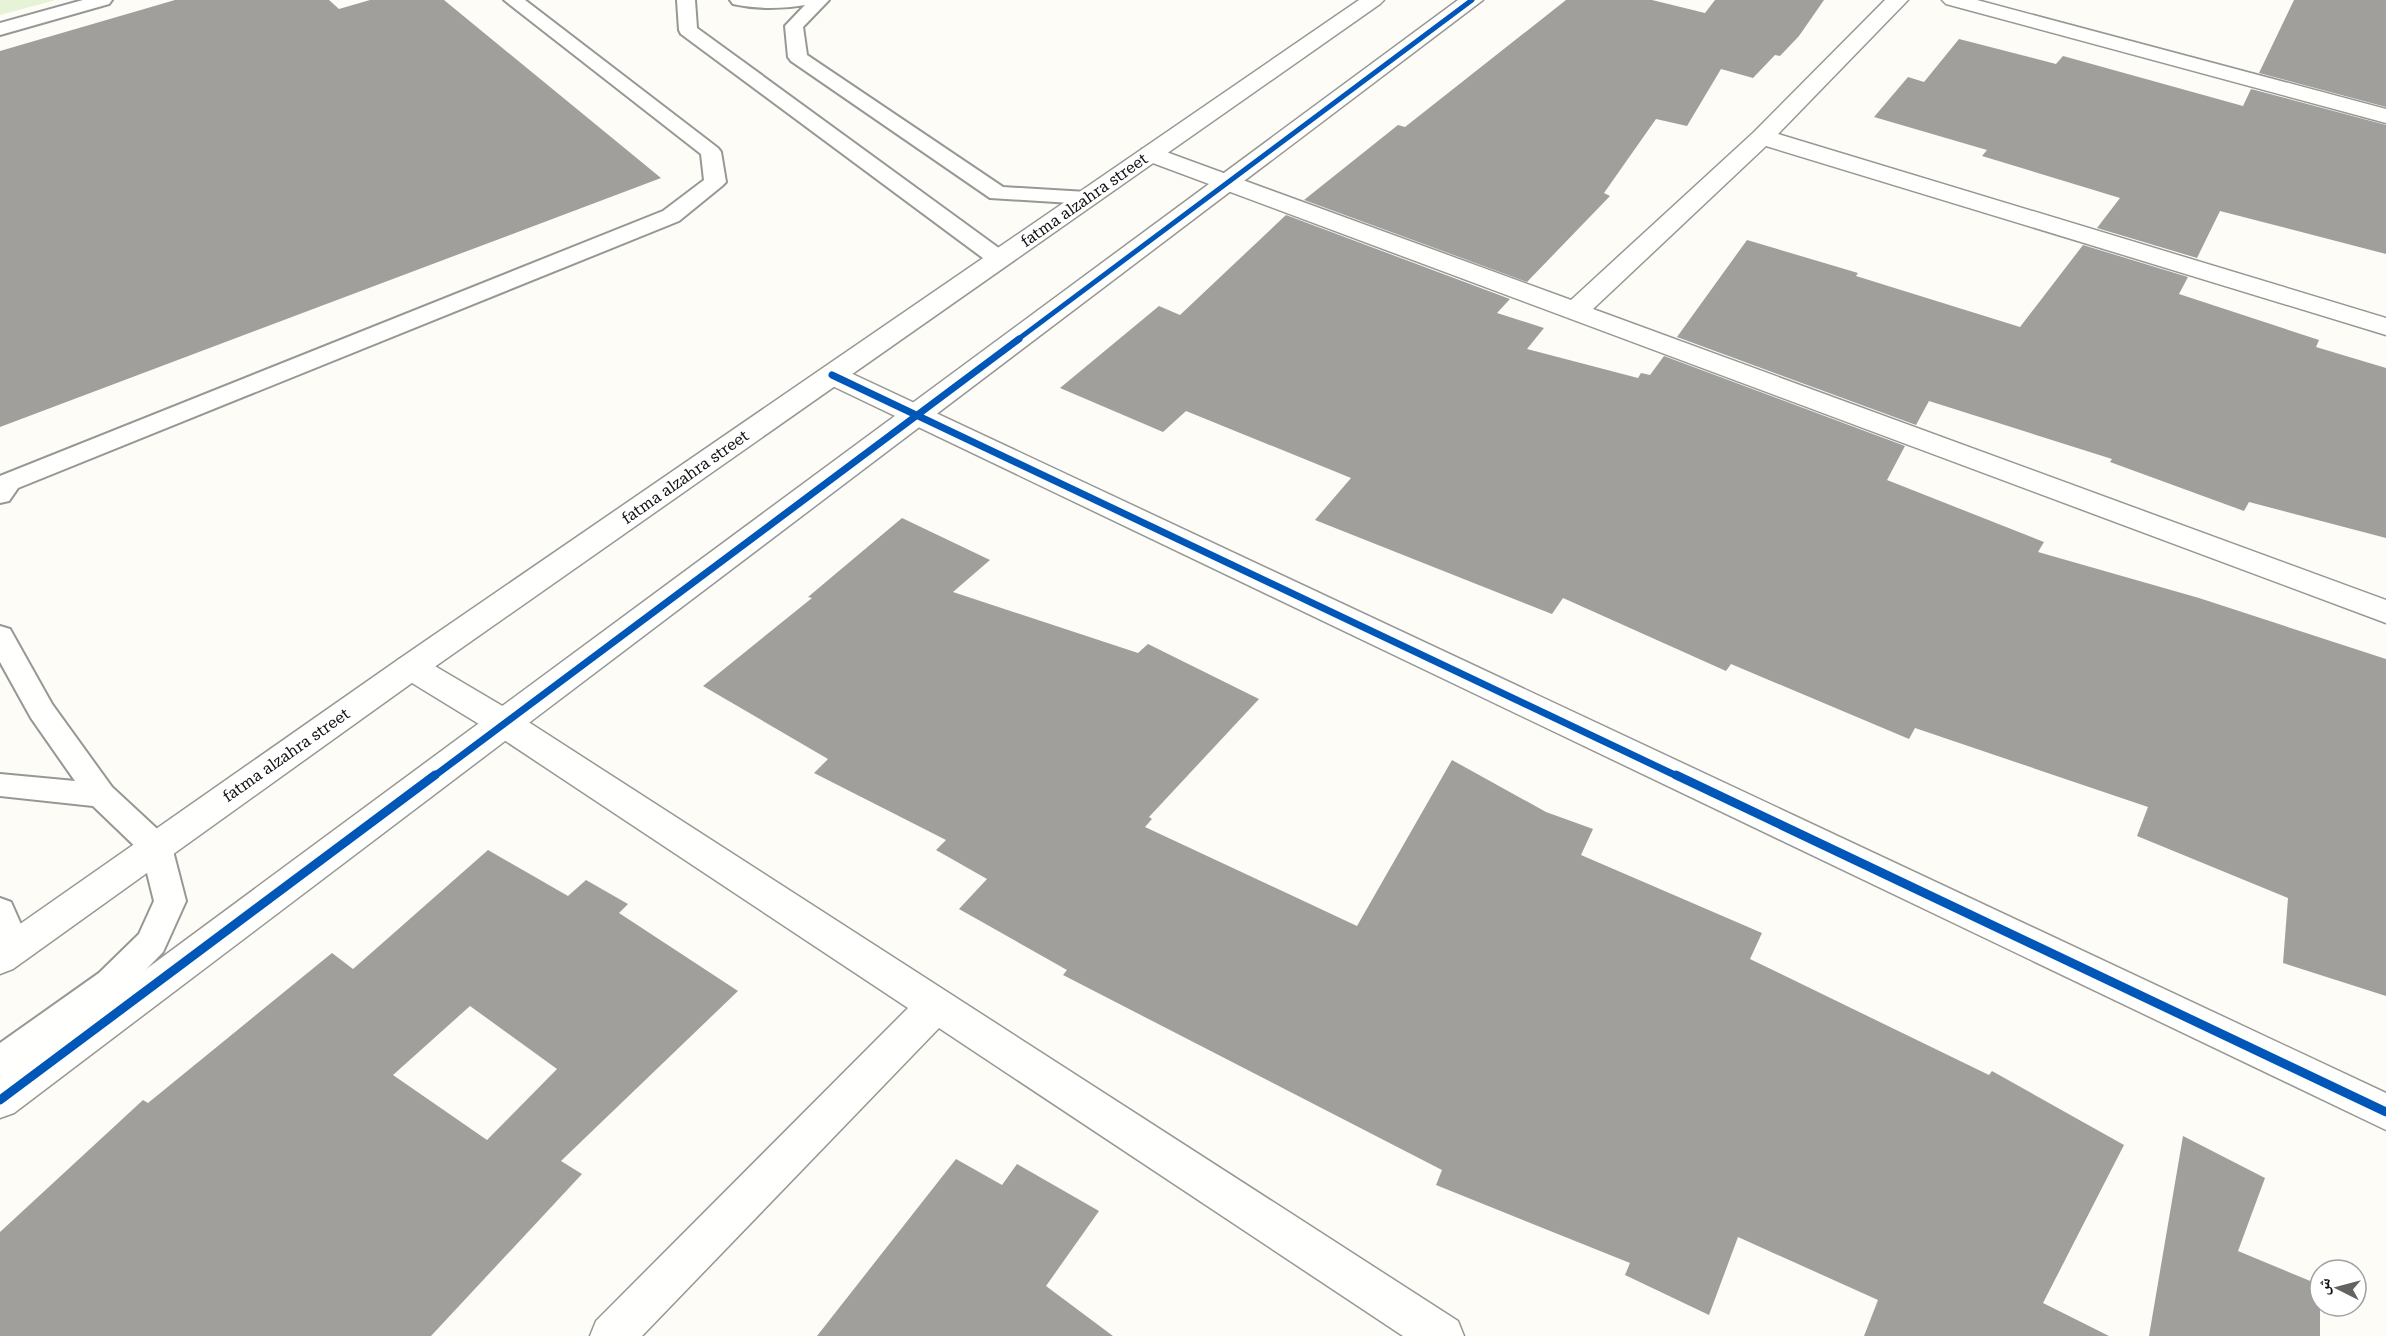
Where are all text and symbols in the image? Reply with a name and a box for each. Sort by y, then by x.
street label: fatma alzahra street [1017,149,1151,251]
street label: fatma alzahra street [618,426,752,528]
street label: fatma alzahra street [219,704,353,806]
north arrow [2308,1258,2368,1318]
text: ش [2313,1277,2334,1296]

